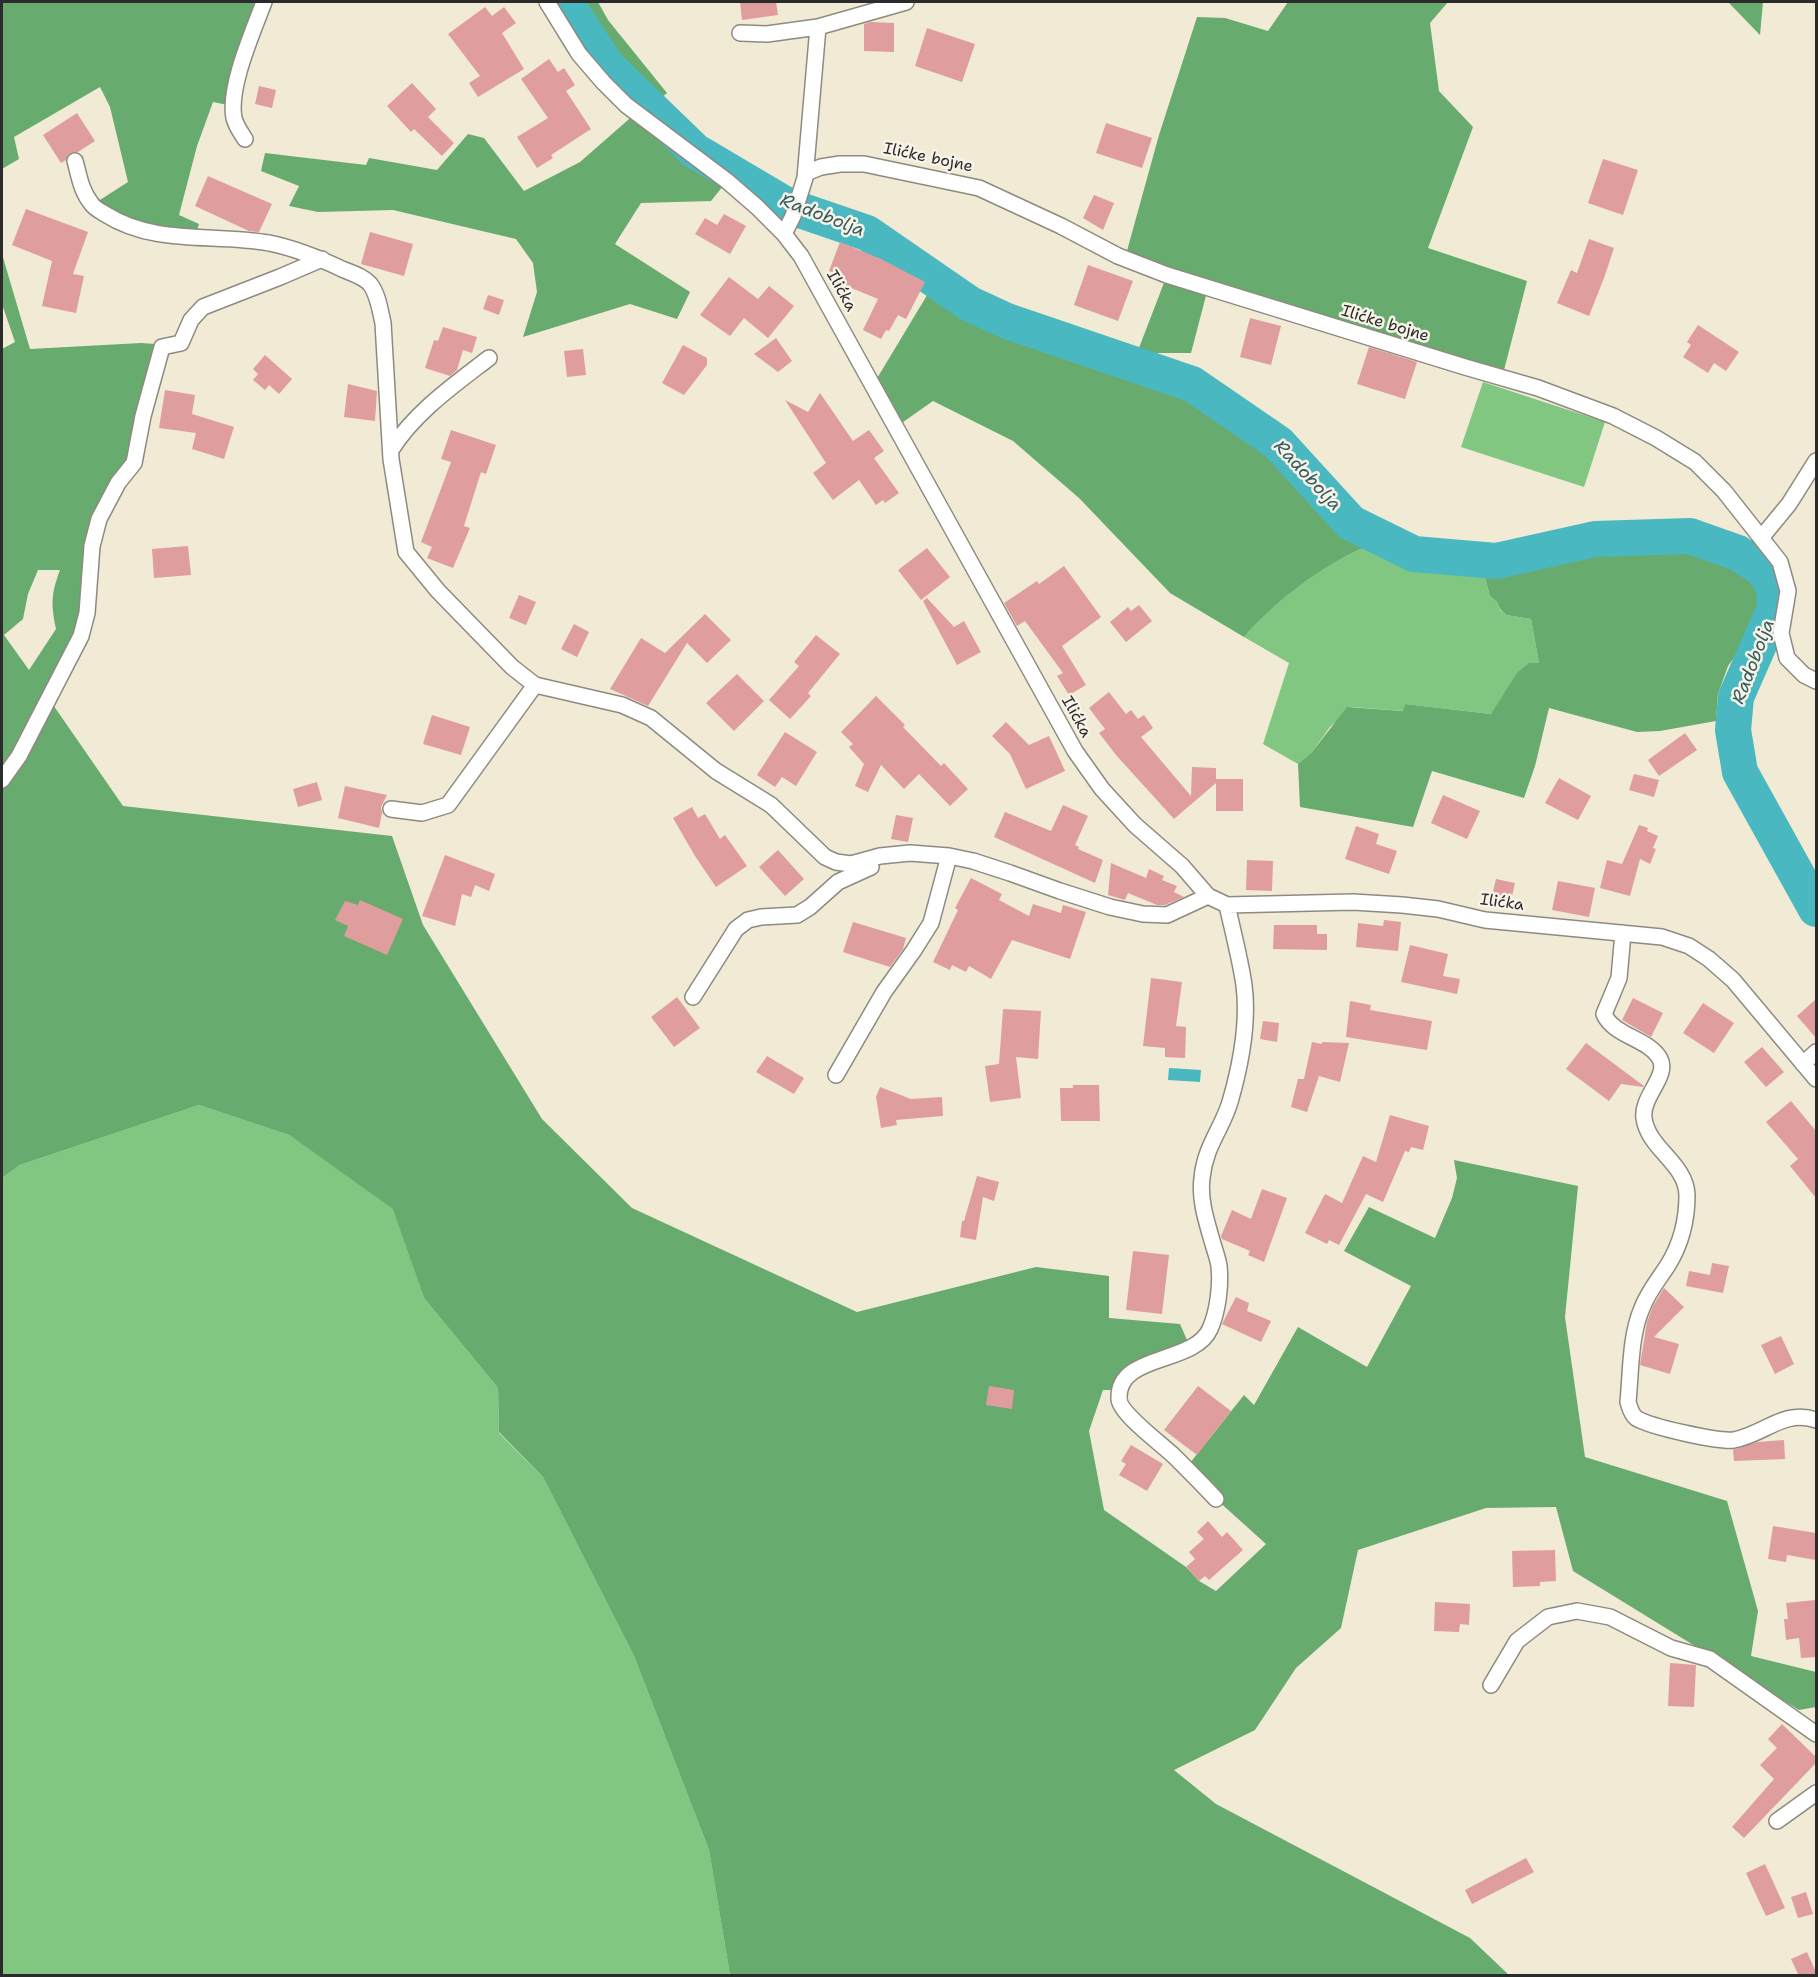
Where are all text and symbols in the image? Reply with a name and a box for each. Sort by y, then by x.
street label: Ilićke bojne [882,139,974,177]
water label: Radobolja [777,190,867,242]
street label: Ilićka [822,267,860,315]
street label: Ilićke bojne [1339,302,1431,346]
water label: Radobolja [1269,436,1345,516]
water label: Radobolja [1728,617,1780,707]
street label: Ilićka [1057,693,1095,741]
street label: Ilićka [1479,890,1525,916]

